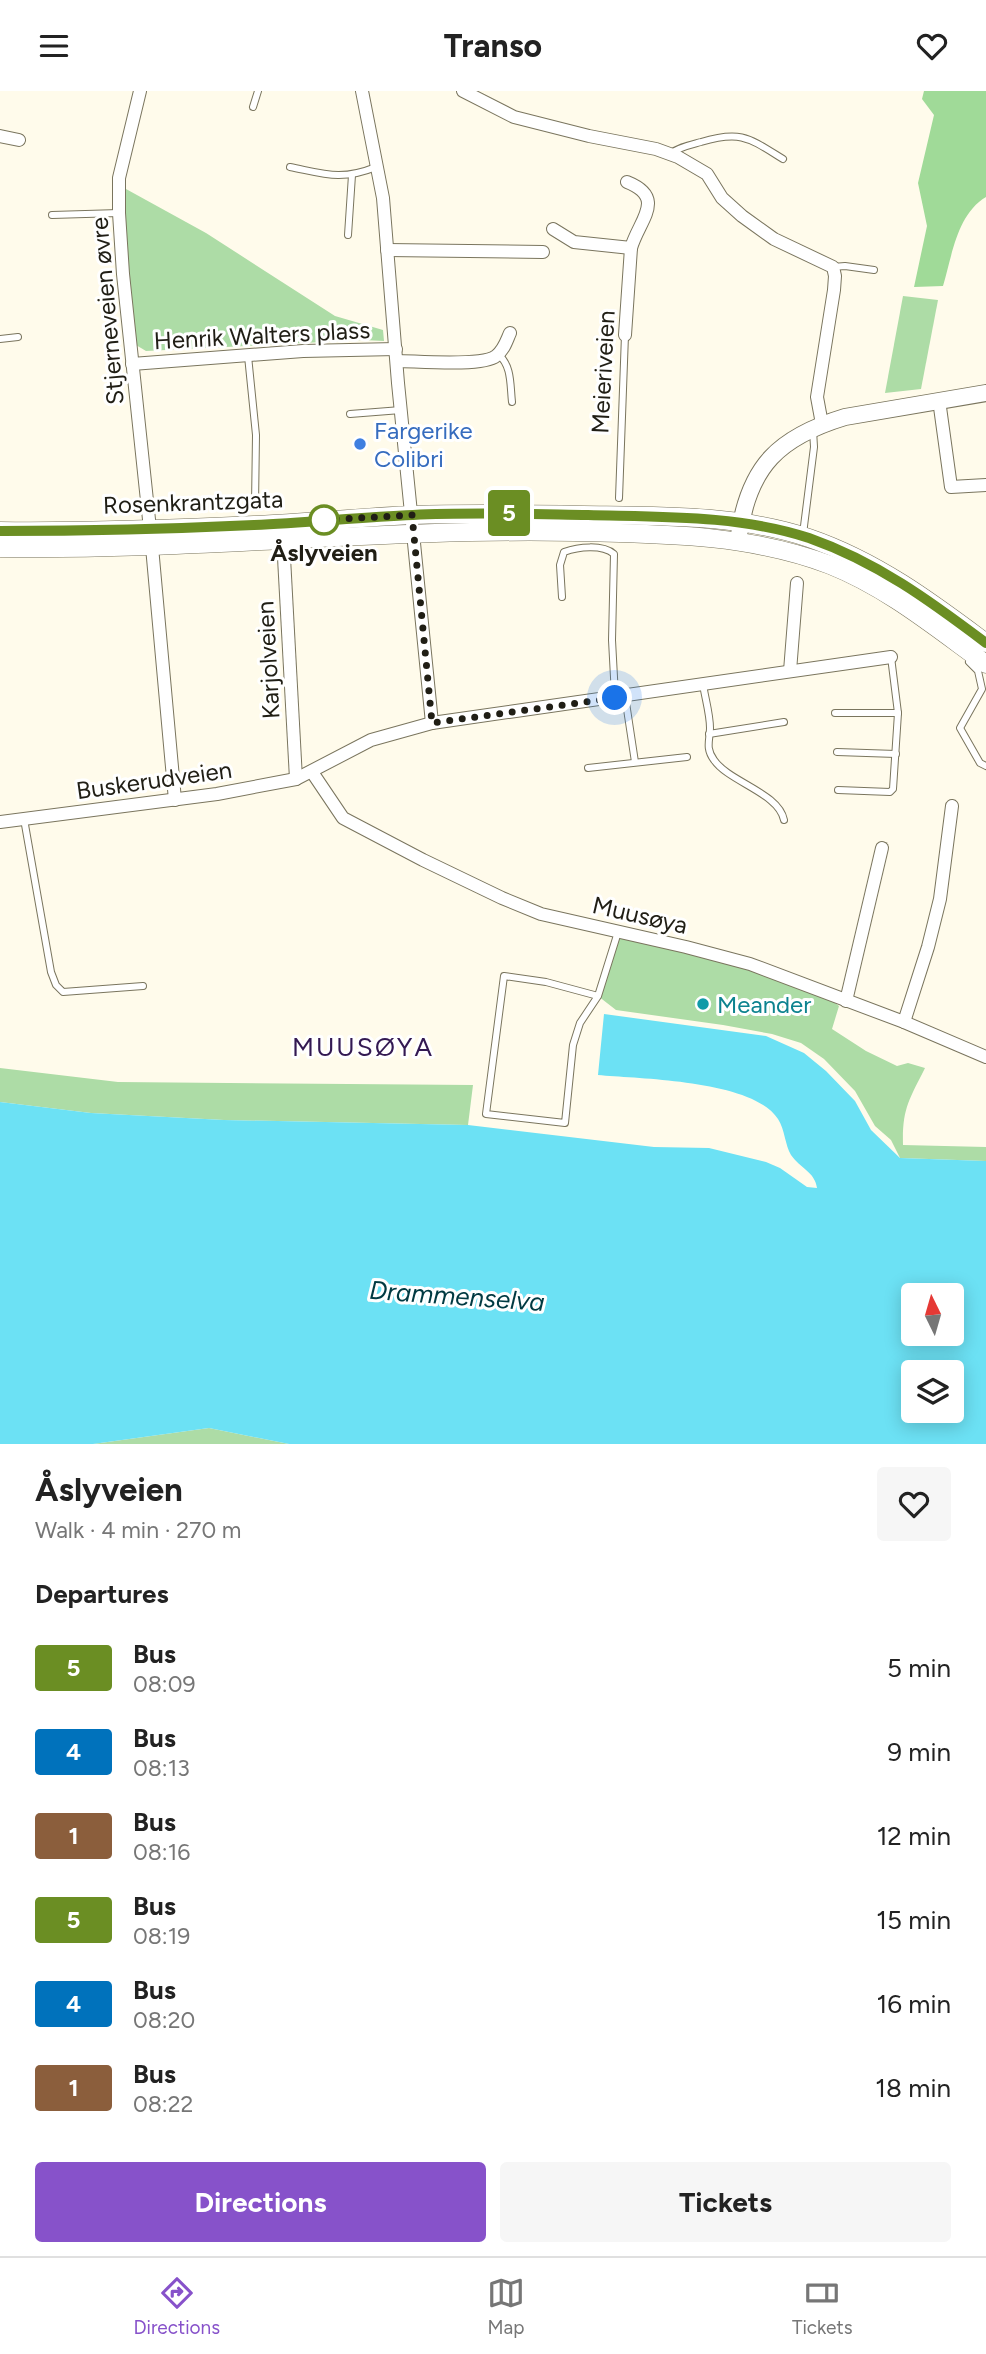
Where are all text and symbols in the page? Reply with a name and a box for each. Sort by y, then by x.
icon: menu [35,27,73,65]
text: Transo [444,27,542,65]
icon: heart [913,27,951,65]
street label: Stjerneveien øvre [84,216,130,406]
street label: Meieriveien [585,310,621,434]
street label: Henrik Walters plass [153,315,371,355]
place label: Fargerike Colibri [374,416,473,473]
marker: Fargerike Colibri [352,436,368,452]
street label: Rosenkrantzgata [102,484,284,520]
line badge: 5 [486,490,532,536]
text: 5 [502,498,516,527]
marker: Åslyveien [309,505,339,535]
place label: Åslyveien [270,538,378,567]
street label: Karjolveien [250,600,286,720]
your location [597,680,632,715]
street label: Buskerudveien [74,755,234,805]
street label: Muusøya [590,890,690,940]
place label: Meander [717,990,811,1019]
marker: Meander [695,996,711,1012]
district label: MUUSØYA [292,1031,434,1063]
water label: Drammenselva [368,1274,546,1318]
north arrow [901,1283,964,1346]
map controls [901,1283,964,1423]
button: layers [901,1360,964,1423]
button: heart [877,1467,951,1541]
text: Åslyveien [35,1470,183,1509]
text: Walk · 4 min · 270 m [35,1516,241,1544]
text: Departures [35,1578,169,1610]
text: Bus [133,1638,176,1670]
text: 5 min [887,1652,951,1684]
text: 5 [67,1653,80,1682]
text: 08:09 [133,1670,195,1698]
text: Bus [133,1722,176,1754]
text: 9 min [887,1736,951,1768]
text: 4 [66,1737,81,1766]
text: 08:13 [133,1754,190,1782]
text: Bus [133,1806,176,1838]
text: 12 min [877,1820,951,1852]
text: 1 [68,1821,79,1850]
text: 08:16 [133,1838,190,1866]
text: Bus [133,1890,176,1922]
text: 15 min [876,1904,951,1936]
text: 5 [67,1905,80,1934]
text: 08:19 [133,1922,190,1950]
text: Bus [133,1974,176,2006]
text: 16 min [876,1988,951,2020]
text: 4 [66,1989,81,2018]
text: 08:20 [133,2006,195,2034]
text: Bus [133,2058,176,2090]
text: 18 min [875,2072,951,2104]
text: 1 [68,2073,79,2102]
text: 08:22 [133,2090,193,2118]
button: Directions [35,2162,486,2242]
button: Tickets [500,2162,951,2242]
tab: Directions [133,2274,220,2339]
tab: Map [487,2274,525,2339]
tab: Tickets [792,2274,853,2339]

